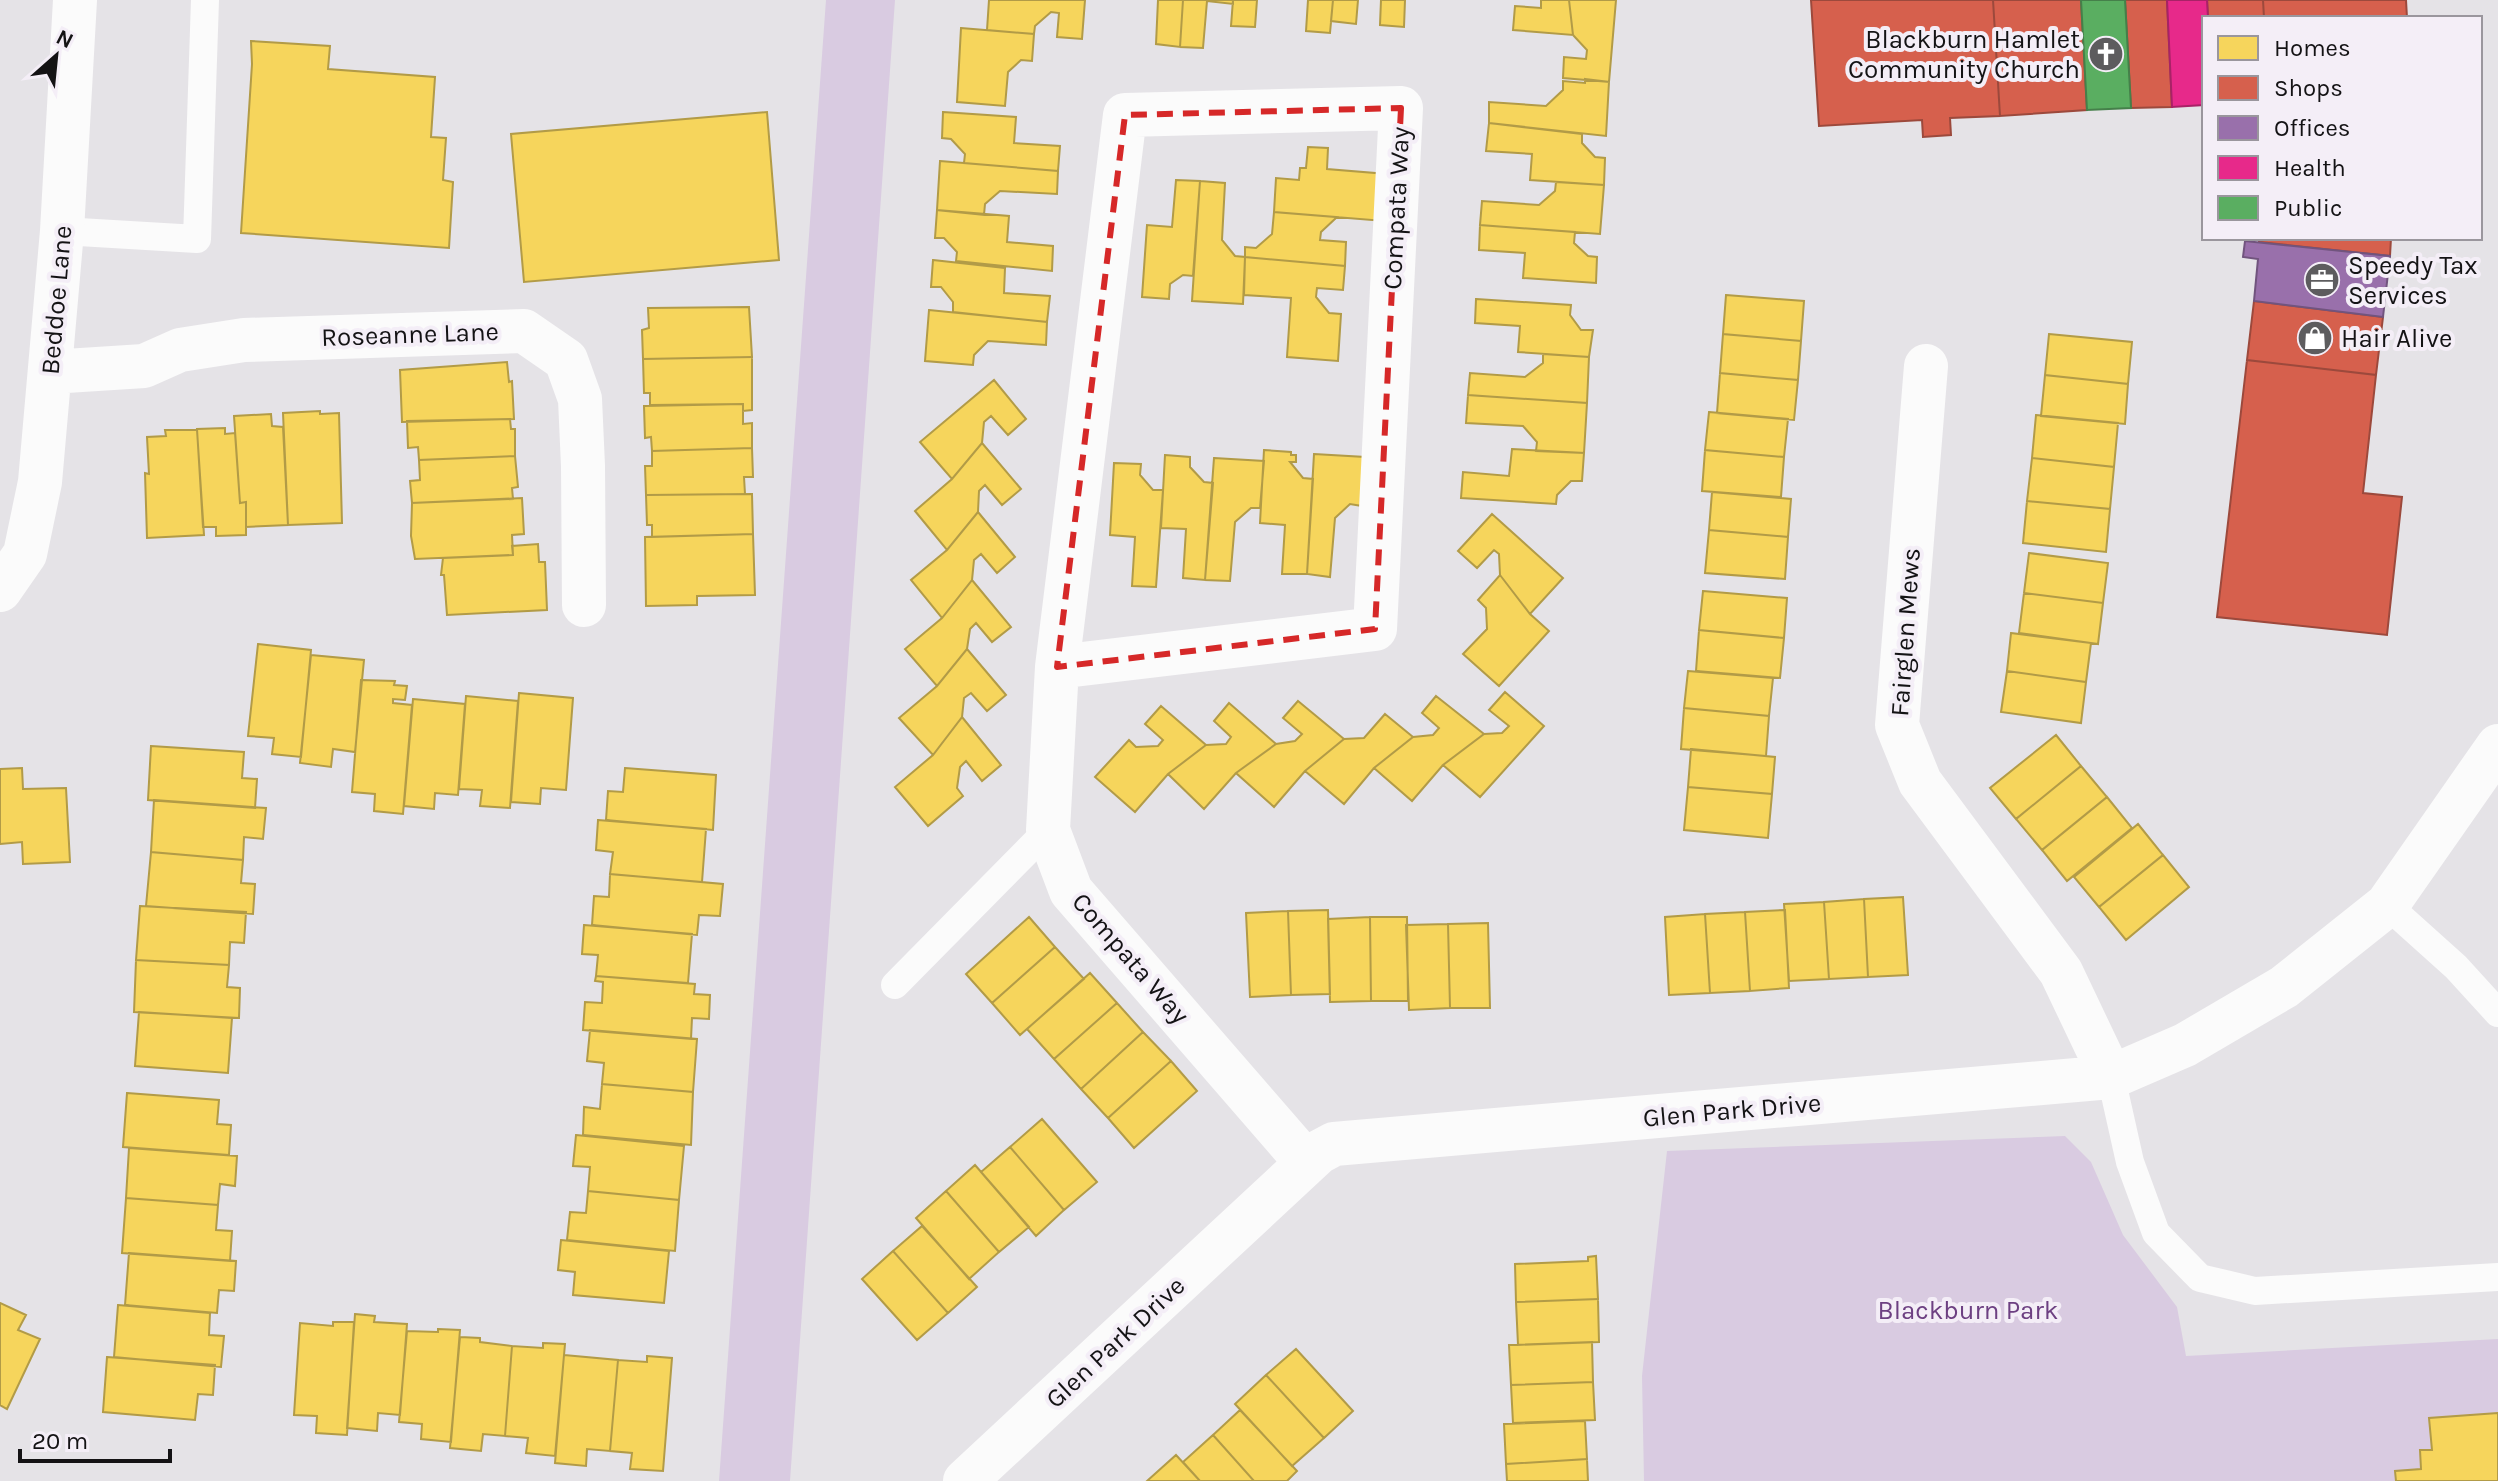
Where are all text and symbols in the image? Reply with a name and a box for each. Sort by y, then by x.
north arrow [16,16,96,96]
legend [2202,16,2482,240]
text: N [52,24,78,54]
place label: Blackburn Hamlet Community Church [1848,24,2080,85]
text: Homes [2274,34,2351,62]
church icon: Blackburn Hamlet Community Church [2087,35,2125,73]
text: Shops [2274,74,2343,102]
text: Offices [2274,114,2350,142]
street label: Compata Way [1377,126,1416,290]
text: Health [2274,154,2346,182]
text: Public [2274,194,2342,222]
street label: Beddoe Lane [35,224,78,376]
place label: Speedy Tax Services [2348,250,2478,311]
office icon: Speedy Tax Services [2303,261,2341,299]
street label: Roseanne Lane [321,316,499,353]
shop icon: Hair Alive [2296,319,2334,357]
place label: Hair Alive [2341,323,2452,354]
street label: Fairglen Mews [1884,547,1927,717]
street label: Compata Way [1065,887,1196,1030]
street label: Glen Park Drive [1642,1087,1823,1134]
street label: Glen Park Drive [1039,1270,1191,1415]
park label: Blackburn Park [1878,1295,2059,1326]
scale bar [20,1413,170,1463]
text: 20 m [32,1427,88,1455]

